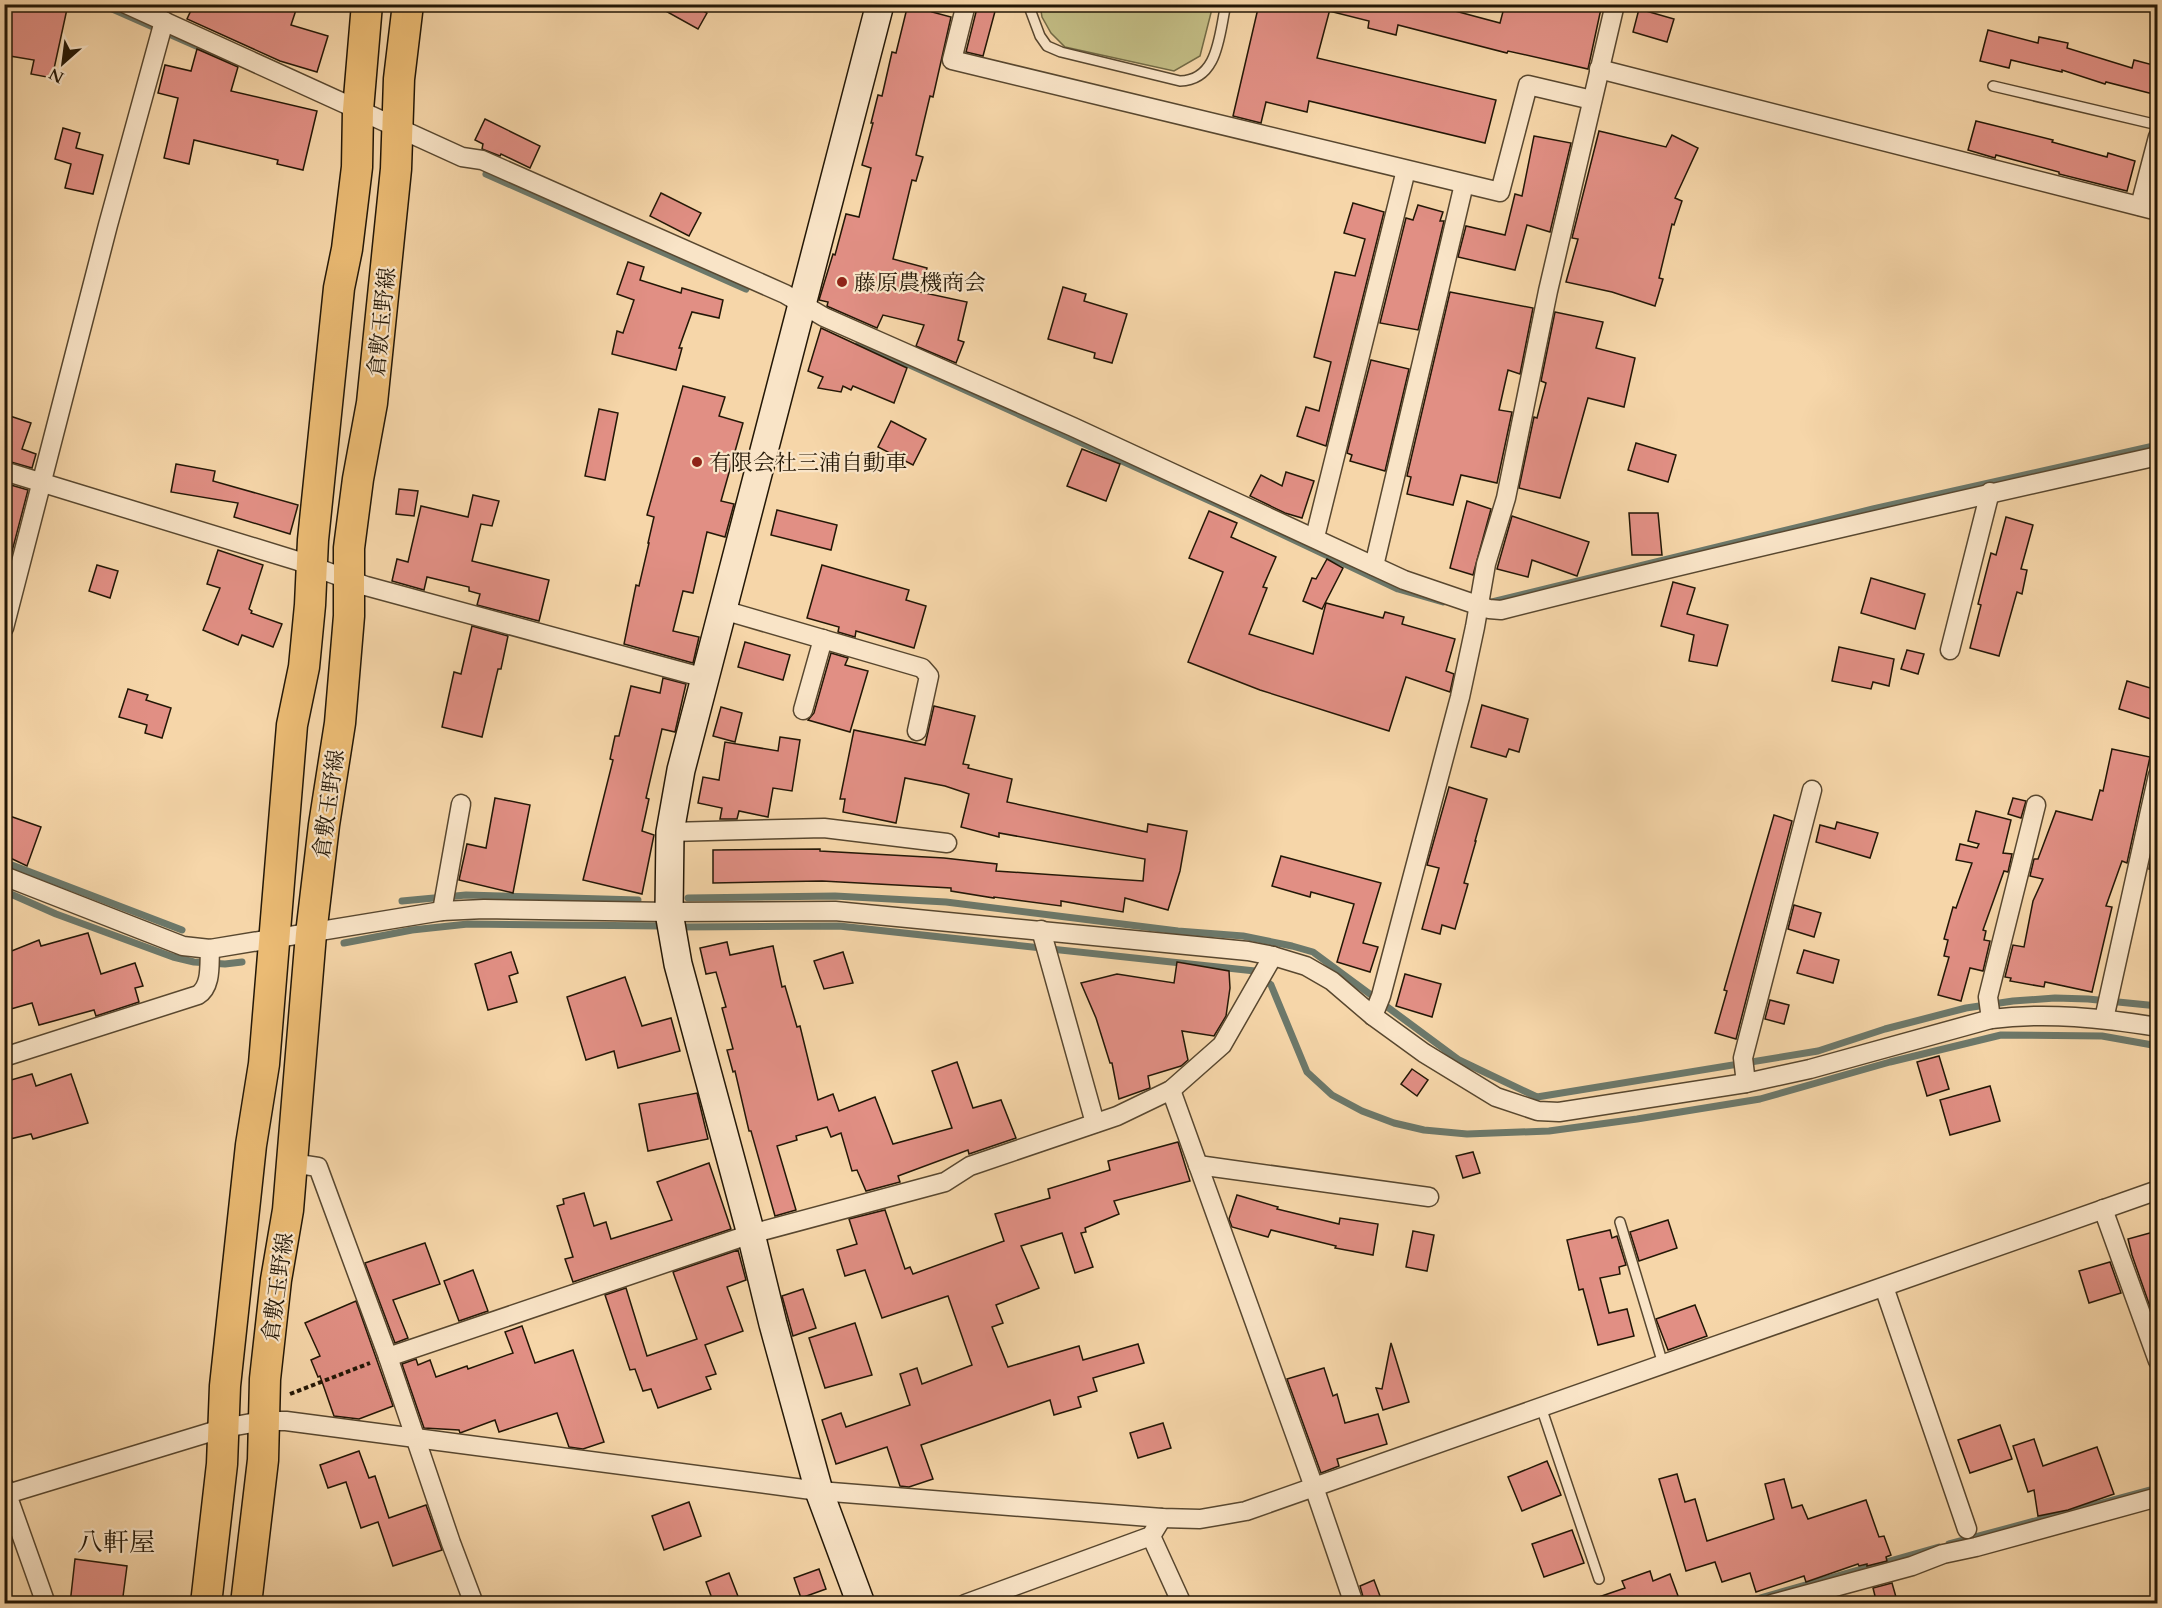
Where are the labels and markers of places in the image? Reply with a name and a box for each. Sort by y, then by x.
place label: 藤原農機商会 [854,268,986,298]
marker: 藤原農機商会 [835,275,849,289]
place label: 有限会社三浦自動車 [709,448,907,478]
marker: 有限会社三浦自動車 [690,455,704,469]

